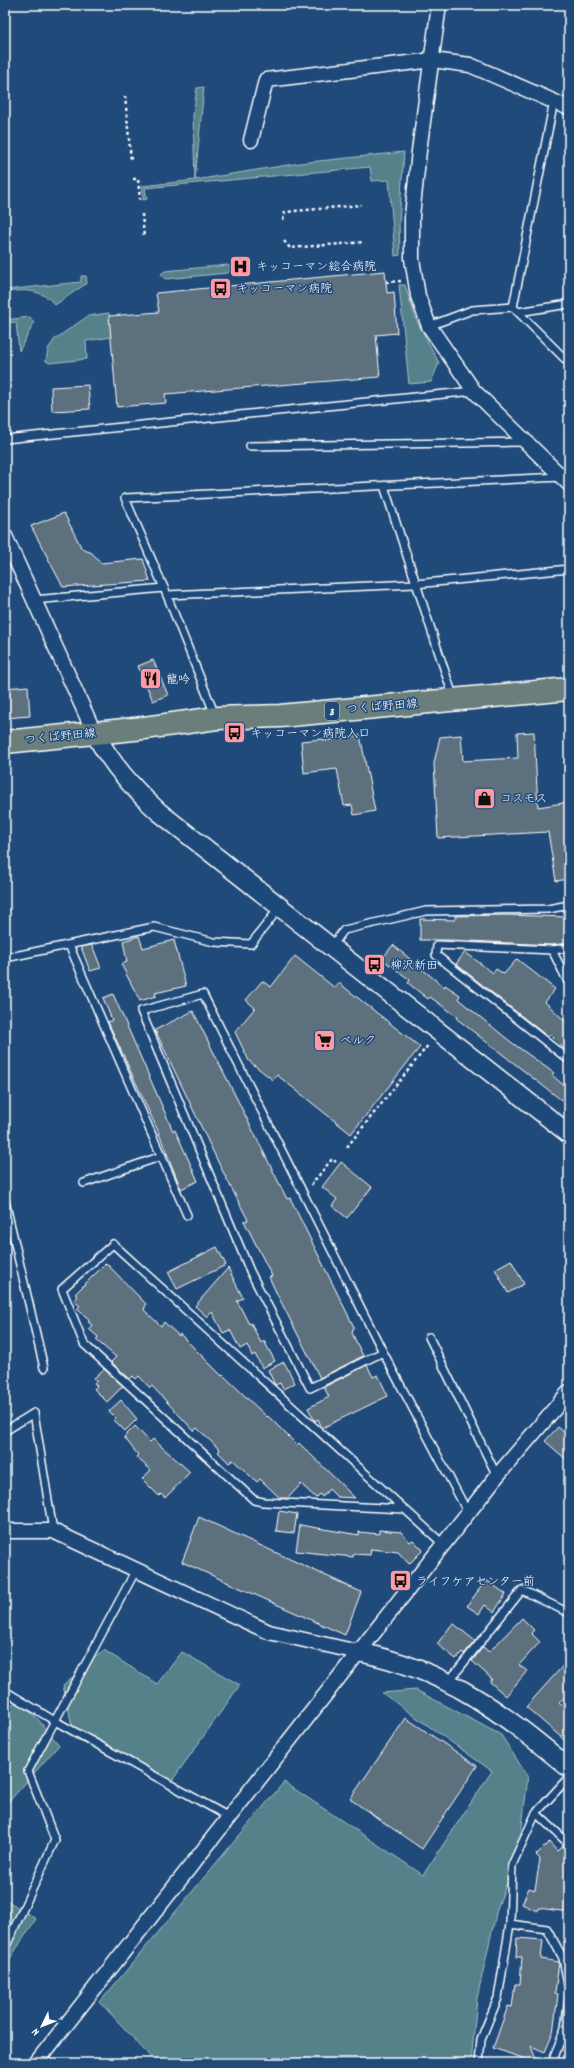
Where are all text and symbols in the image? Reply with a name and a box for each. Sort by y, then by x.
hospital icon: キッコーマン総合病院 [228,253,254,279]
place label: キッコーマン総合病院 [256,259,376,276]
bus stop icon: キッコーマン病院 [208,275,234,301]
place label: キッコーマン病院 [236,281,332,298]
restaurant icon: 龍吟 [138,666,164,692]
place label: 龍吟 [166,672,190,689]
street label: つくば野田線 [346,696,419,719]
road number: 3 [325,702,339,720]
bus stop icon: キッコーマン病院入口 [221,720,247,746]
street label: つくば野田線 [23,725,97,750]
place label: キッコーマン病院入口 [250,726,370,743]
shop icon: コスモス [472,785,498,811]
place label: コスモス [500,791,547,808]
bus stop icon: 柳沢新田 [361,952,387,978]
place label: 柳沢新田 [390,958,438,975]
supermarket icon: ベルク [311,1027,337,1053]
place label: ベルク [340,1033,376,1050]
bus stop icon: ライフケアセンター前 [387,1568,413,1594]
place label: ライフケアセンター前 [416,1574,535,1591]
north arrow [22,2006,62,2046]
text: N [28,2024,44,2039]

